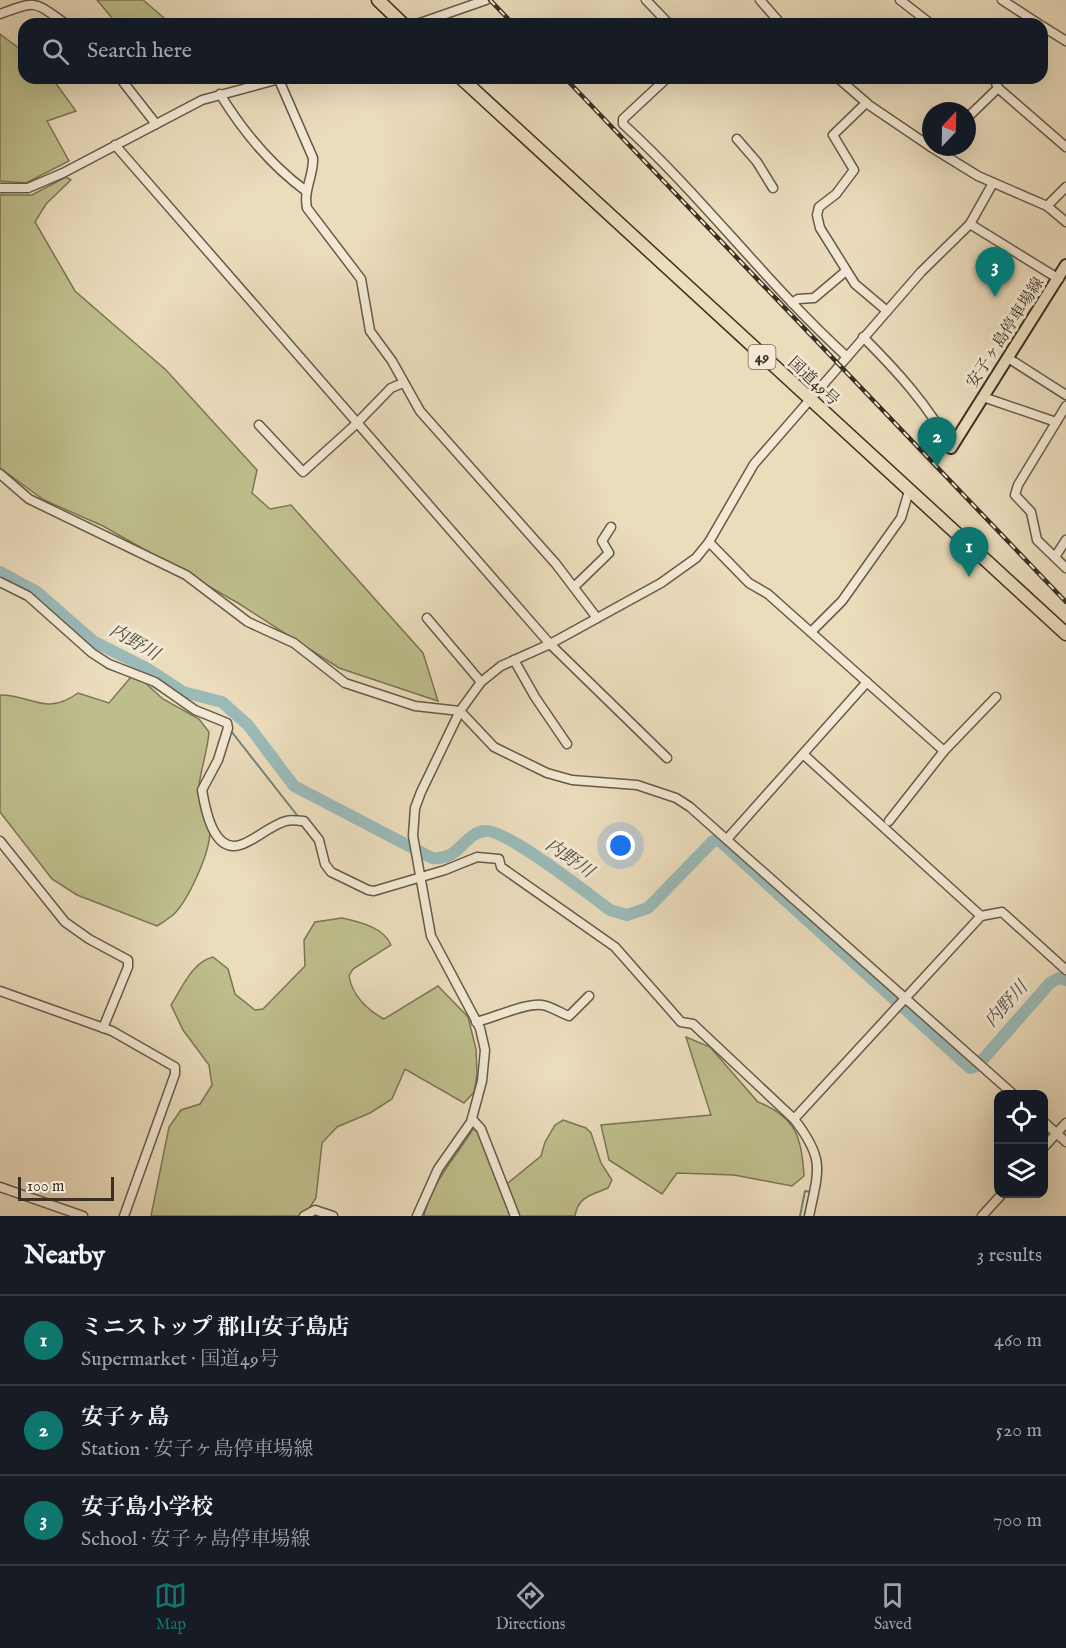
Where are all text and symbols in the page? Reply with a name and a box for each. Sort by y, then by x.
search box [18,18,1048,84]
icon: search [39,35,72,68]
text: Search here [87,37,192,65]
north arrow [922,102,976,156]
pin: 3 [976,248,1014,297]
street label: 安子ヶ島停車場線 [963,274,1049,392]
road number: 49 [748,345,776,369]
street label: 国道49号 [783,353,843,411]
pin: 2 [918,418,956,467]
pin: 1 [950,528,988,577]
water label: 内野川 [105,620,165,667]
your location [606,831,635,860]
water label: 内野川 [540,834,599,885]
water label: 内野川 [980,976,1035,1033]
map controls [994,1090,1048,1198]
button: locate [994,1090,1048,1144]
button: layers [994,1144,1048,1198]
scale bar [18,1174,114,1202]
text: 100 m [27,1177,64,1197]
text: Nearby [24,1239,105,1272]
text: 3 results [977,1243,1042,1268]
text: ミニストップ 郡山安子島店 [81,1314,349,1342]
text: 1 [40,1328,47,1353]
text: 460 m [994,1328,1042,1353]
text: Supermarket · 国道49号 [81,1347,279,1372]
text: 安子ヶ島 [81,1404,169,1432]
text: 2 [39,1418,48,1443]
text: 520 m [996,1418,1042,1443]
text: Station · 安子ヶ島停車場線 [81,1437,313,1462]
text: 安子島小学校 [81,1494,213,1522]
text: 3 [40,1508,47,1533]
text: 700 m [993,1508,1042,1533]
text: School · 安子ヶ島停車場線 [81,1527,311,1552]
tab: Map [154,1579,187,1635]
tab: Directions [496,1579,565,1635]
tab: Saved [874,1579,912,1635]

